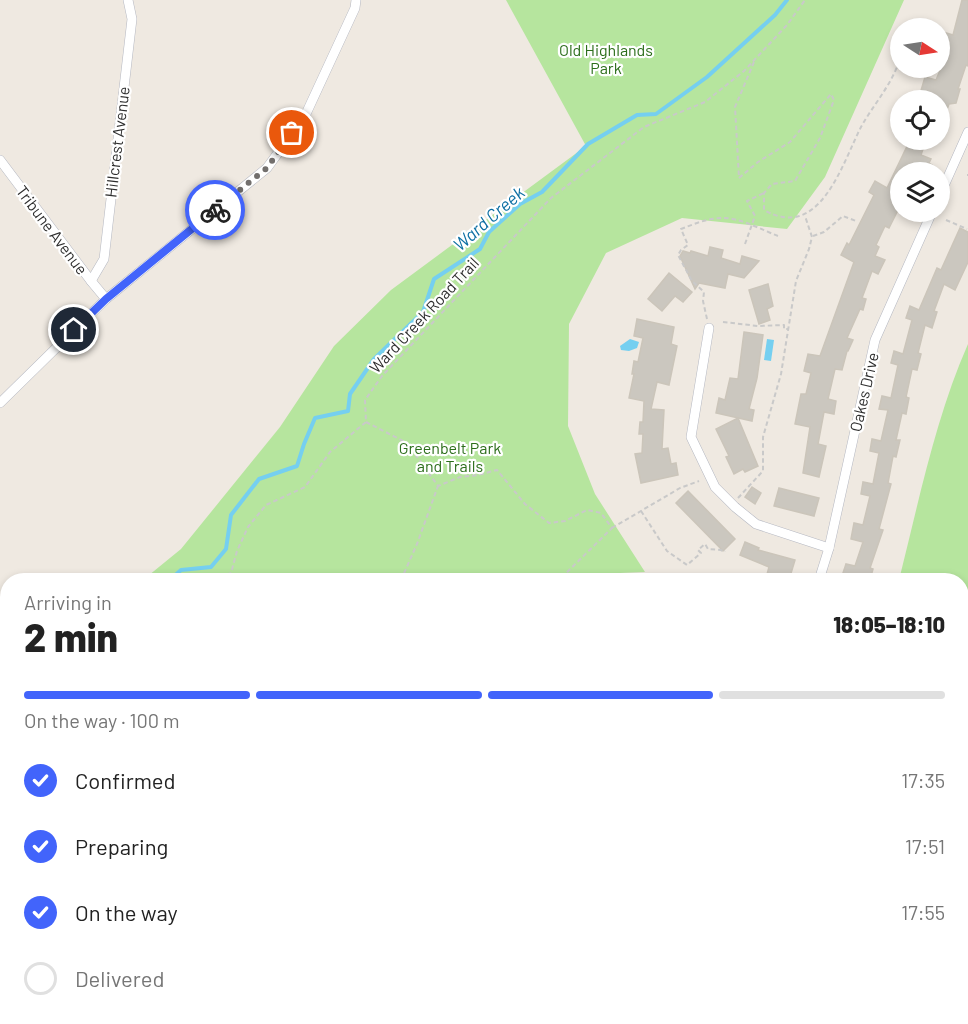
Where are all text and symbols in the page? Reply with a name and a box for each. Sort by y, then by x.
north arrow [890,18,950,78]
map controls [890,18,950,222]
park label: Old Highlands Park [559,40,653,77]
street label: Hillcrest Avenue [100,85,133,199]
button: locate [890,90,950,150]
pin [266,107,317,158]
icon: bag [275,116,308,149]
button: layers [890,162,950,222]
courier [185,180,245,240]
street label: Tribune Avenue [13,181,92,278]
water label: Ward Creek [448,181,529,255]
icon: bike [199,194,232,227]
street label: Ward Creek Road Trail [365,253,482,377]
pin [48,304,99,355]
icon: home [57,313,90,346]
street label: Oakes Drive [845,350,882,433]
park label: Greenbelt Park and Trails [399,438,501,475]
text: Arriving in [24,590,112,614]
text: 18:05–18:10 [833,611,945,637]
text: 2 min [24,613,118,660]
text: On the way · 100 m [24,708,180,732]
icon: check [24,764,57,797]
text: Confirmed [75,767,175,793]
text: 17:35 [901,768,945,792]
icon: check [24,830,57,863]
text: Preparing [75,833,168,859]
text: 17:51 [905,834,945,858]
icon: check [24,896,57,929]
text: On the way [75,899,178,925]
text: 17:55 [901,900,945,924]
text: Delivered [75,965,164,991]

